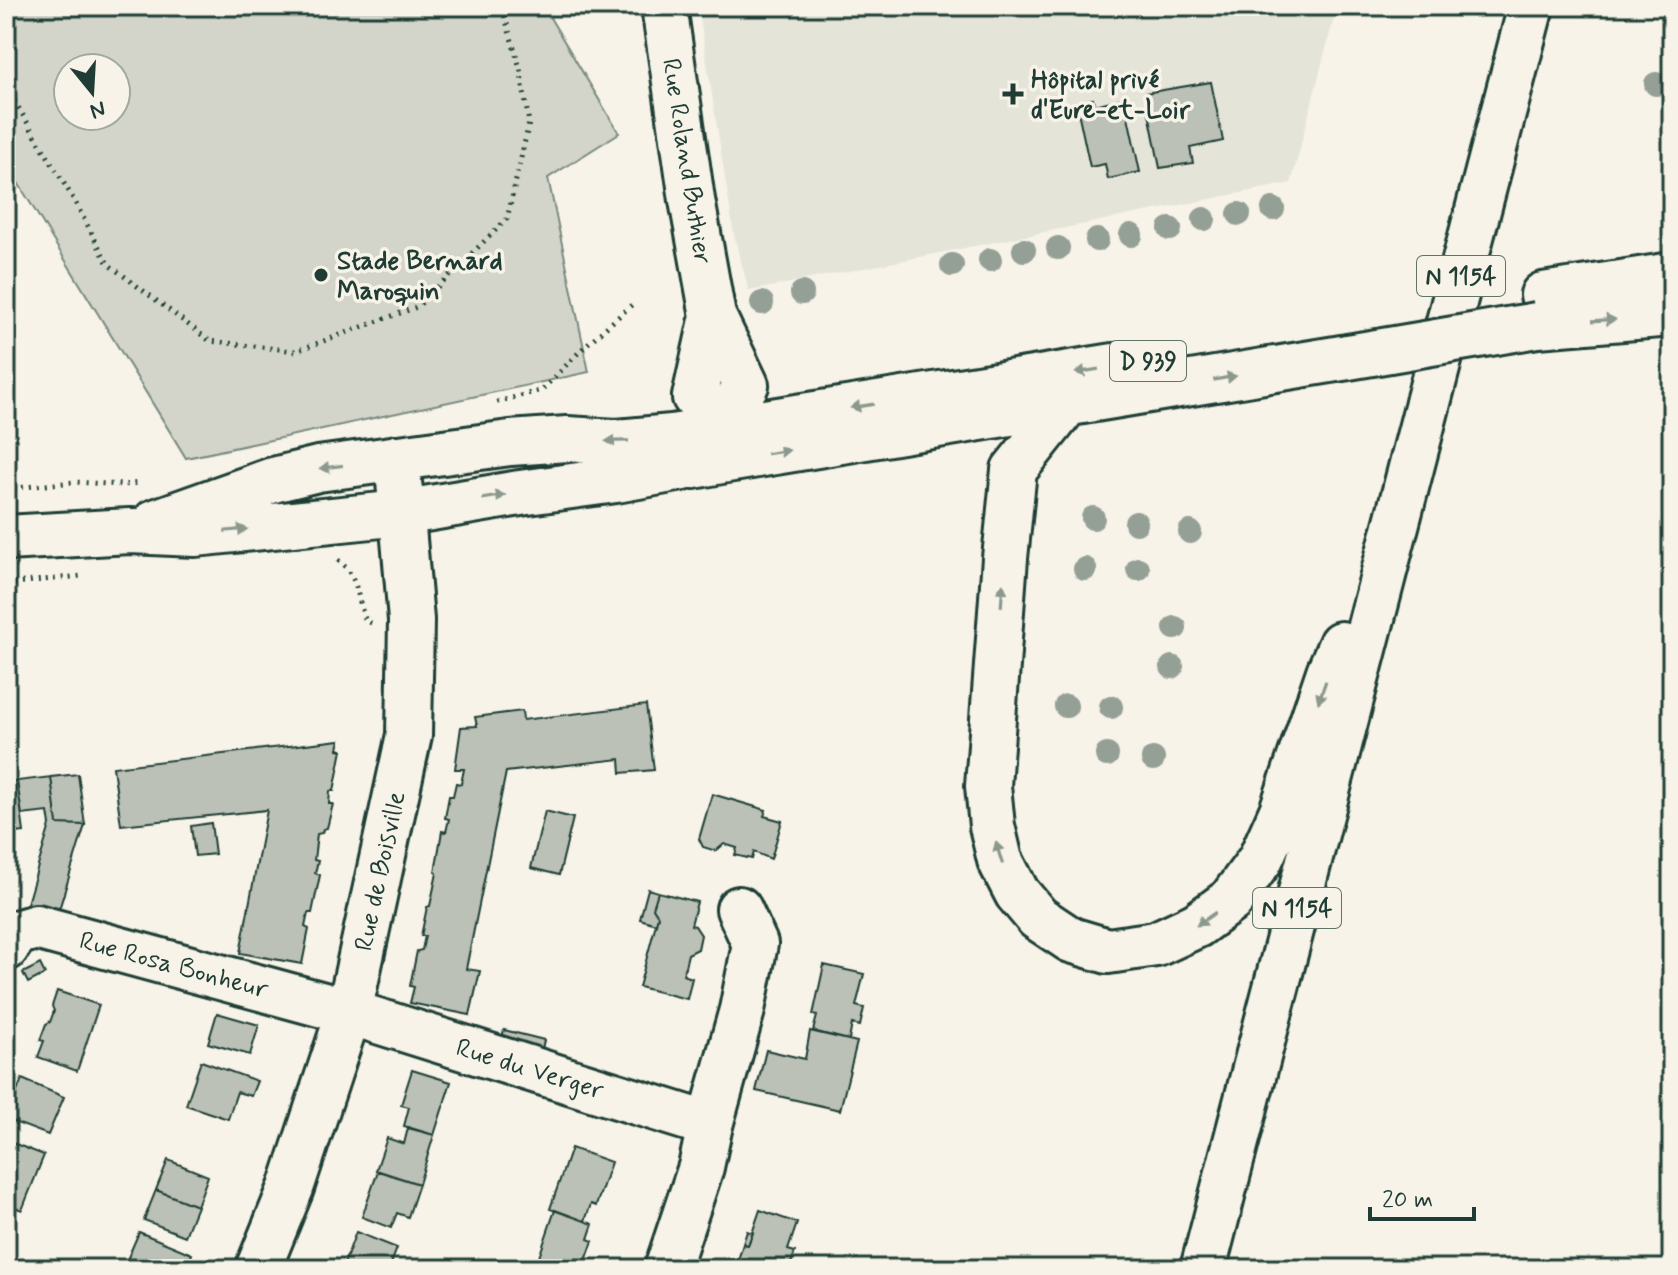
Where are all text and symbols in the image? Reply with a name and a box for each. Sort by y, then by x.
north arrow [52,52,132,132]
street label: Rue Roland Buthier [653,56,719,267]
place label: Hôpital privé d'Eure-et-Loir [1031,64,1191,128]
marker: Hôpital privé d'Eure-et-Loir [1002,83,1024,105]
text: N [86,94,109,125]
place label: Stade Bernard Maroquin [337,245,503,309]
road number: N 1154 [1417,256,1505,296]
marker: Stade Bernard Maroquin [312,266,330,284]
one-way arrow [1592,313,1617,326]
road number: D 939 [1110,341,1186,381]
one-way arrow [1074,365,1099,377]
one-way arrow [1213,371,1238,383]
one-way arrow [849,400,874,413]
one-way arrow [604,435,629,447]
one-way arrow [766,445,791,458]
one-way arrow [318,461,343,474]
one-way arrow [482,491,507,503]
one-way arrow [224,524,249,537]
one-way arrow [996,582,1009,607]
one-way arrow [1316,681,1328,705]
street label: Rue de Boisville [347,788,415,954]
one-way arrow [992,840,1005,864]
road number: N 1154 [1253,888,1341,928]
one-way arrow [1195,911,1216,926]
street label: Rue Rosa Bonheur [75,924,272,1008]
street label: Rue du Verger [451,1031,608,1109]
scale bar [1370,1171,1474,1221]
text: 20 m [1382,1185,1433,1216]

